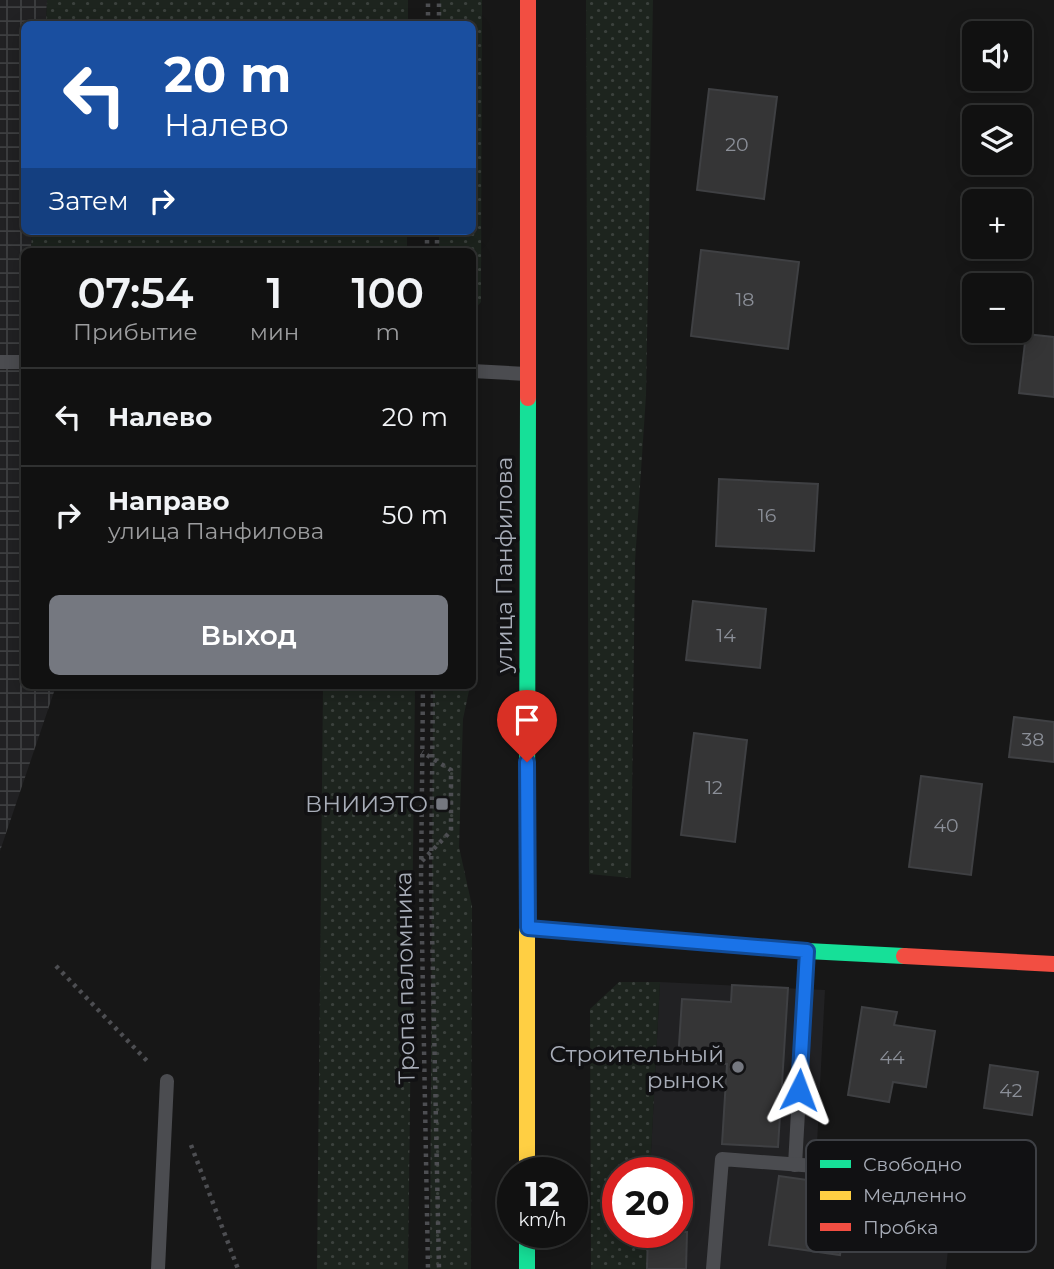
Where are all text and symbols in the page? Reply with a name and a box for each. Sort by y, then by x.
map controls [962,21,1032,343]
button: sound [962,21,1032,91]
text: 20 m [164,45,291,104]
icon: left [49,49,140,140]
text: Налево [164,105,289,144]
button: layers [962,105,1032,175]
house number: 20 [725,133,749,156]
icon: right [143,182,181,220]
text: Затем [49,185,129,217]
button: + [962,189,1032,259]
text: 07:54 [77,267,193,319]
text: 1 [267,267,283,319]
text: 100 [351,267,424,319]
button: − [962,273,1032,343]
house number: 18 [736,288,754,311]
text: Прибытие [73,318,198,346]
text: мин [250,318,299,346]
text: m [375,318,400,346]
icon: left [49,398,87,436]
text: Налево [108,401,212,433]
text: 20 m [382,401,448,433]
street label: улица Панфилова [490,457,518,674]
text: Направо [108,485,229,517]
icon: right [49,496,87,534]
text: 50 m [382,499,448,531]
house number: 16 [758,504,776,527]
text: улица Панфилова [108,517,324,545]
button: Выход [49,595,448,675]
house number: 14 [716,624,736,647]
pin [497,690,557,762]
icon: arrive [508,701,546,739]
house number: 38 [1022,728,1044,751]
house number: 12 [705,776,723,799]
place label: ВНИИЭТО [305,790,428,818]
marker: ВНИИЭТО [434,796,450,812]
house number: 40 [933,814,959,837]
street label: Тропа паломника [389,871,421,1085]
place label: Строительный рынок [550,1040,725,1094]
house number: 44 [879,1046,905,1069]
position arrow [762,1053,836,1127]
marker: Строительный рынок [730,1059,746,1075]
house number: 42 [999,1079,1023,1102]
legend [806,1140,1036,1252]
text: Свободно [863,1153,962,1176]
speed limit sign: 20 [602,1157,693,1248]
text: 12 [525,1172,560,1215]
text: Медленно [863,1184,967,1207]
text: km/h [518,1209,567,1231]
text: Пробка [863,1216,938,1239]

